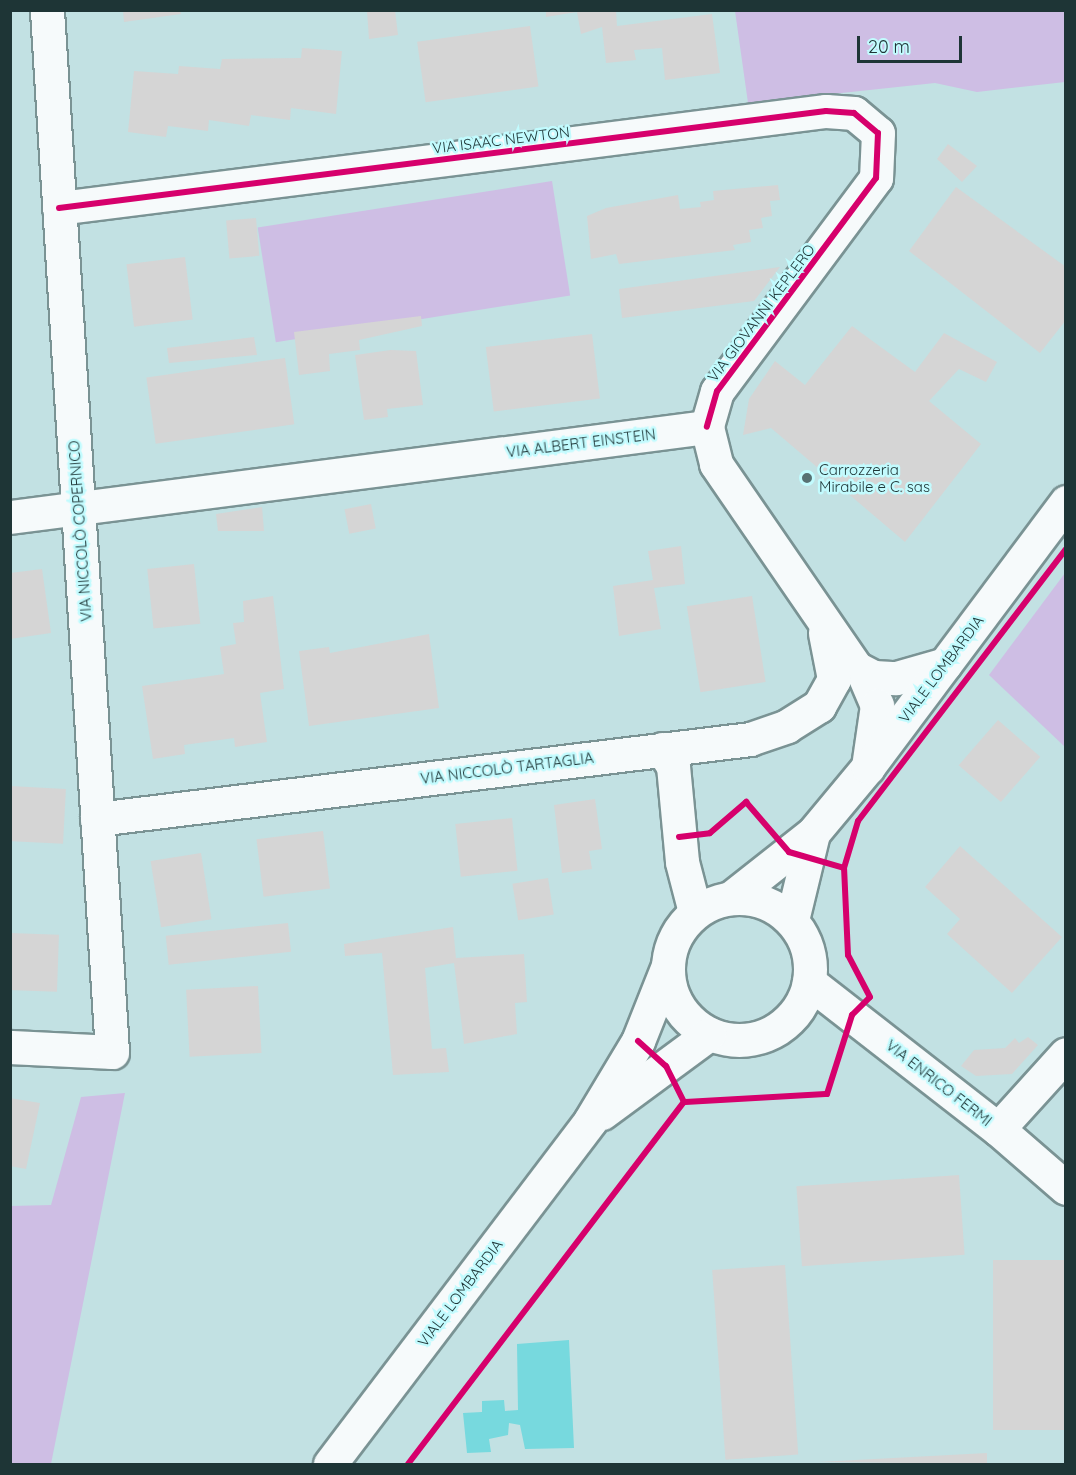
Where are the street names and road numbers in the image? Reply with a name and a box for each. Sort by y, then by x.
street label: VIA ISAAC NEWTON [431,123,571,157]
street label: VIA GIOVANNI KEPLERO [703,241,819,385]
street label: VIA ALBERT EINSTEIN [505,425,657,461]
street label: VIA NICCOLÒ COPERNICO [65,440,95,622]
street label: VIALE LOMBARDIA [895,612,987,726]
street label: VIA NICCOLÒ TARTAGLIA [419,748,595,788]
street label: VIA ENRICO FERMI [882,1036,996,1130]
street label: VIALE LOMBARDIA [414,1236,506,1350]

